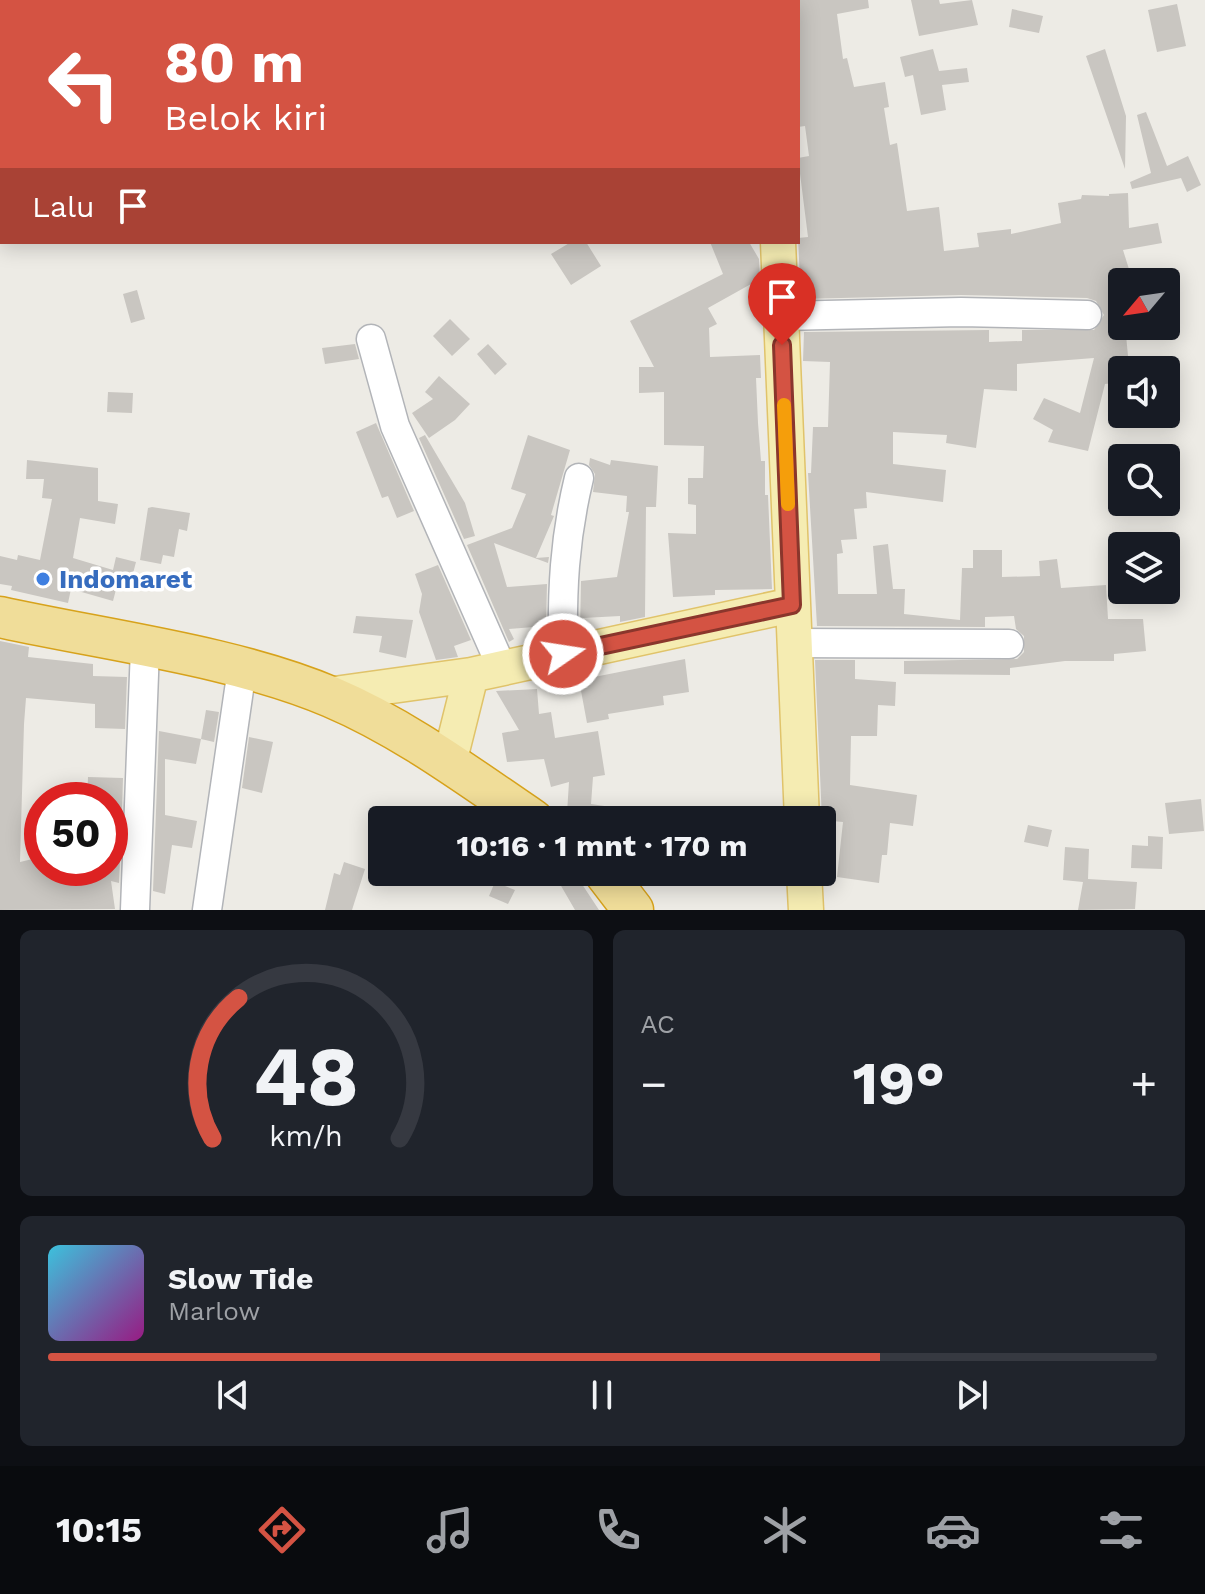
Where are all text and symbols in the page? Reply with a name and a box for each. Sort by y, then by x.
text: 80 m [164,30,304,96]
icon: left [32,32,136,136]
text: Belok kiri [164,97,327,139]
icon: arrive [111,184,155,228]
text: Lalu [32,189,95,224]
pin [748,263,816,345]
north arrow [1108,268,1180,340]
map controls [1108,268,1180,604]
icon: arrive [760,275,804,319]
button: sound [1108,356,1180,428]
button: search [1108,444,1180,516]
button: layers [1108,532,1180,604]
place label: Indomaret [59,564,193,594]
marker: Indomaret [34,570,52,588]
position arrow [521,612,605,696]
speed limit sign: 50 [24,782,128,886]
text: 10:16 · 1 mnt · 170 m [457,828,747,863]
text: AC [641,1009,675,1039]
text: 48 [253,1028,359,1125]
text: 19° [852,1048,945,1119]
text: − [641,1058,667,1110]
text: + [1130,1058,1157,1110]
text: km/h [269,1119,343,1153]
text: Slow Tide [168,1261,313,1296]
text: Marlow [168,1296,260,1326]
icon: previous [211,1373,255,1417]
icon: pause [580,1373,624,1417]
icon: next [950,1373,994,1417]
icon: directions [254,1502,310,1558]
icon: music [422,1502,478,1558]
icon: phone [590,1502,646,1558]
icon: climate [757,1502,813,1558]
icon: car [925,1502,981,1558]
icon: filters [1093,1502,1149,1558]
text: 10:15 [56,1509,142,1551]

